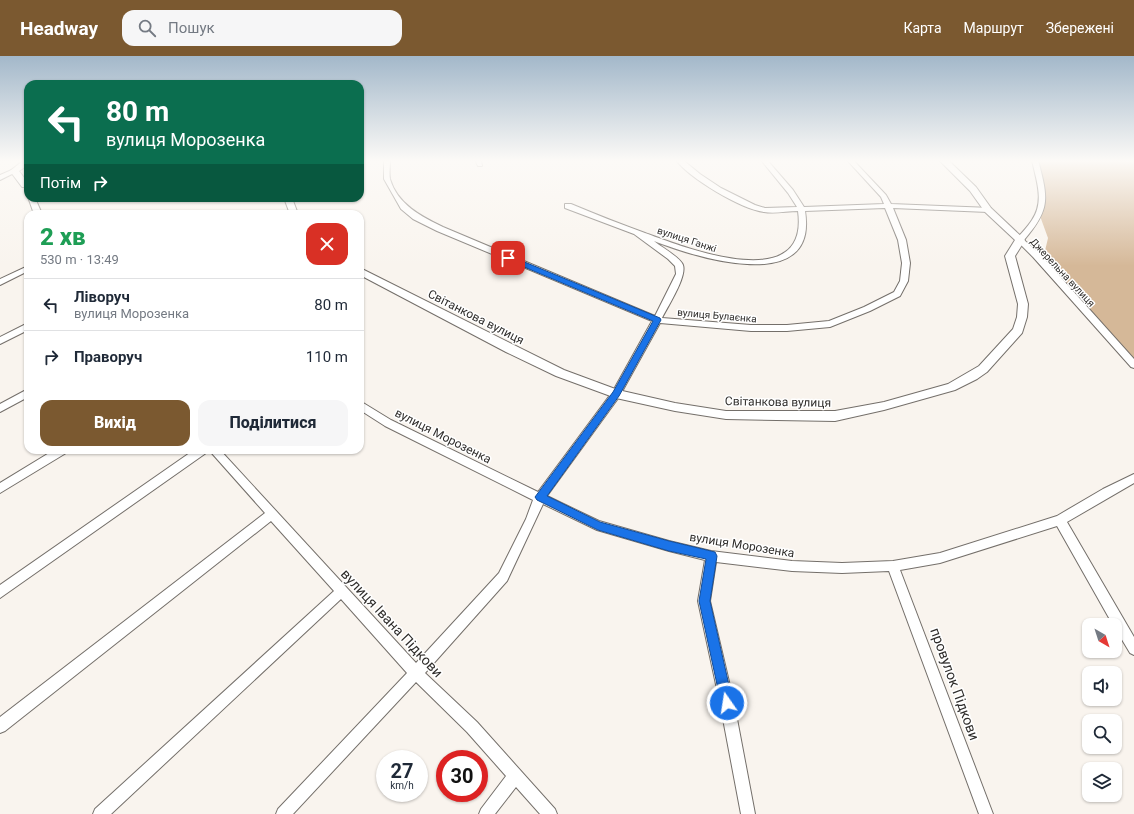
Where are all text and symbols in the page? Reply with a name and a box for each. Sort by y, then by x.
search box [122,10,402,46]
text: Headway [20,17,98,40]
icon: search [136,17,158,39]
text: Пошук [168,19,215,37]
text: Карта [903,20,942,36]
text: Маршрут [964,20,1024,36]
text: Збережені [1046,20,1114,36]
text: 80 m [106,95,169,128]
icon: left [40,96,92,148]
text: вулиця Морозенка [106,129,265,150]
icon: right [89,172,111,194]
text: Потім [40,174,81,192]
text: 2 хв [40,223,86,251]
button: close [306,223,348,265]
street label: вулиця Ганжі [656,225,718,254]
street label: Джерельна вулиця [1028,236,1097,309]
pin [491,241,525,275]
icon: arrive [497,247,519,269]
text: 530 m · 13:49 [40,252,119,267]
street label: Світанкова вулиця [426,287,526,347]
text: Ліворуч [74,288,130,306]
icon: left [40,294,62,316]
text: 80 m [314,296,348,314]
text: вулиця Морозенка [74,306,189,321]
street label: вулиця Булаєнка [677,307,757,324]
icon: right [40,346,62,368]
text: Праворуч [74,348,142,366]
text: 110 m [306,348,348,366]
street label: Світанкова вулиця [725,394,831,410]
button: Вихід [40,400,190,446]
button: Поділитися [198,400,348,446]
street label: вулиця Морозенка [393,406,493,466]
street label: вулиця Морозенка [688,530,796,560]
street label: вулиця Івана Підкови [338,566,446,680]
north arrow [1082,618,1122,658]
map controls [1082,618,1122,802]
street label: провулок Підкови [927,626,983,742]
button: sound [1082,666,1122,706]
position arrow [706,682,748,724]
button: search [1082,714,1122,754]
speed limit sign: 30 [436,750,488,802]
text: 27 [391,759,413,783]
button: layers [1082,762,1122,802]
text: km/h [390,780,414,791]

